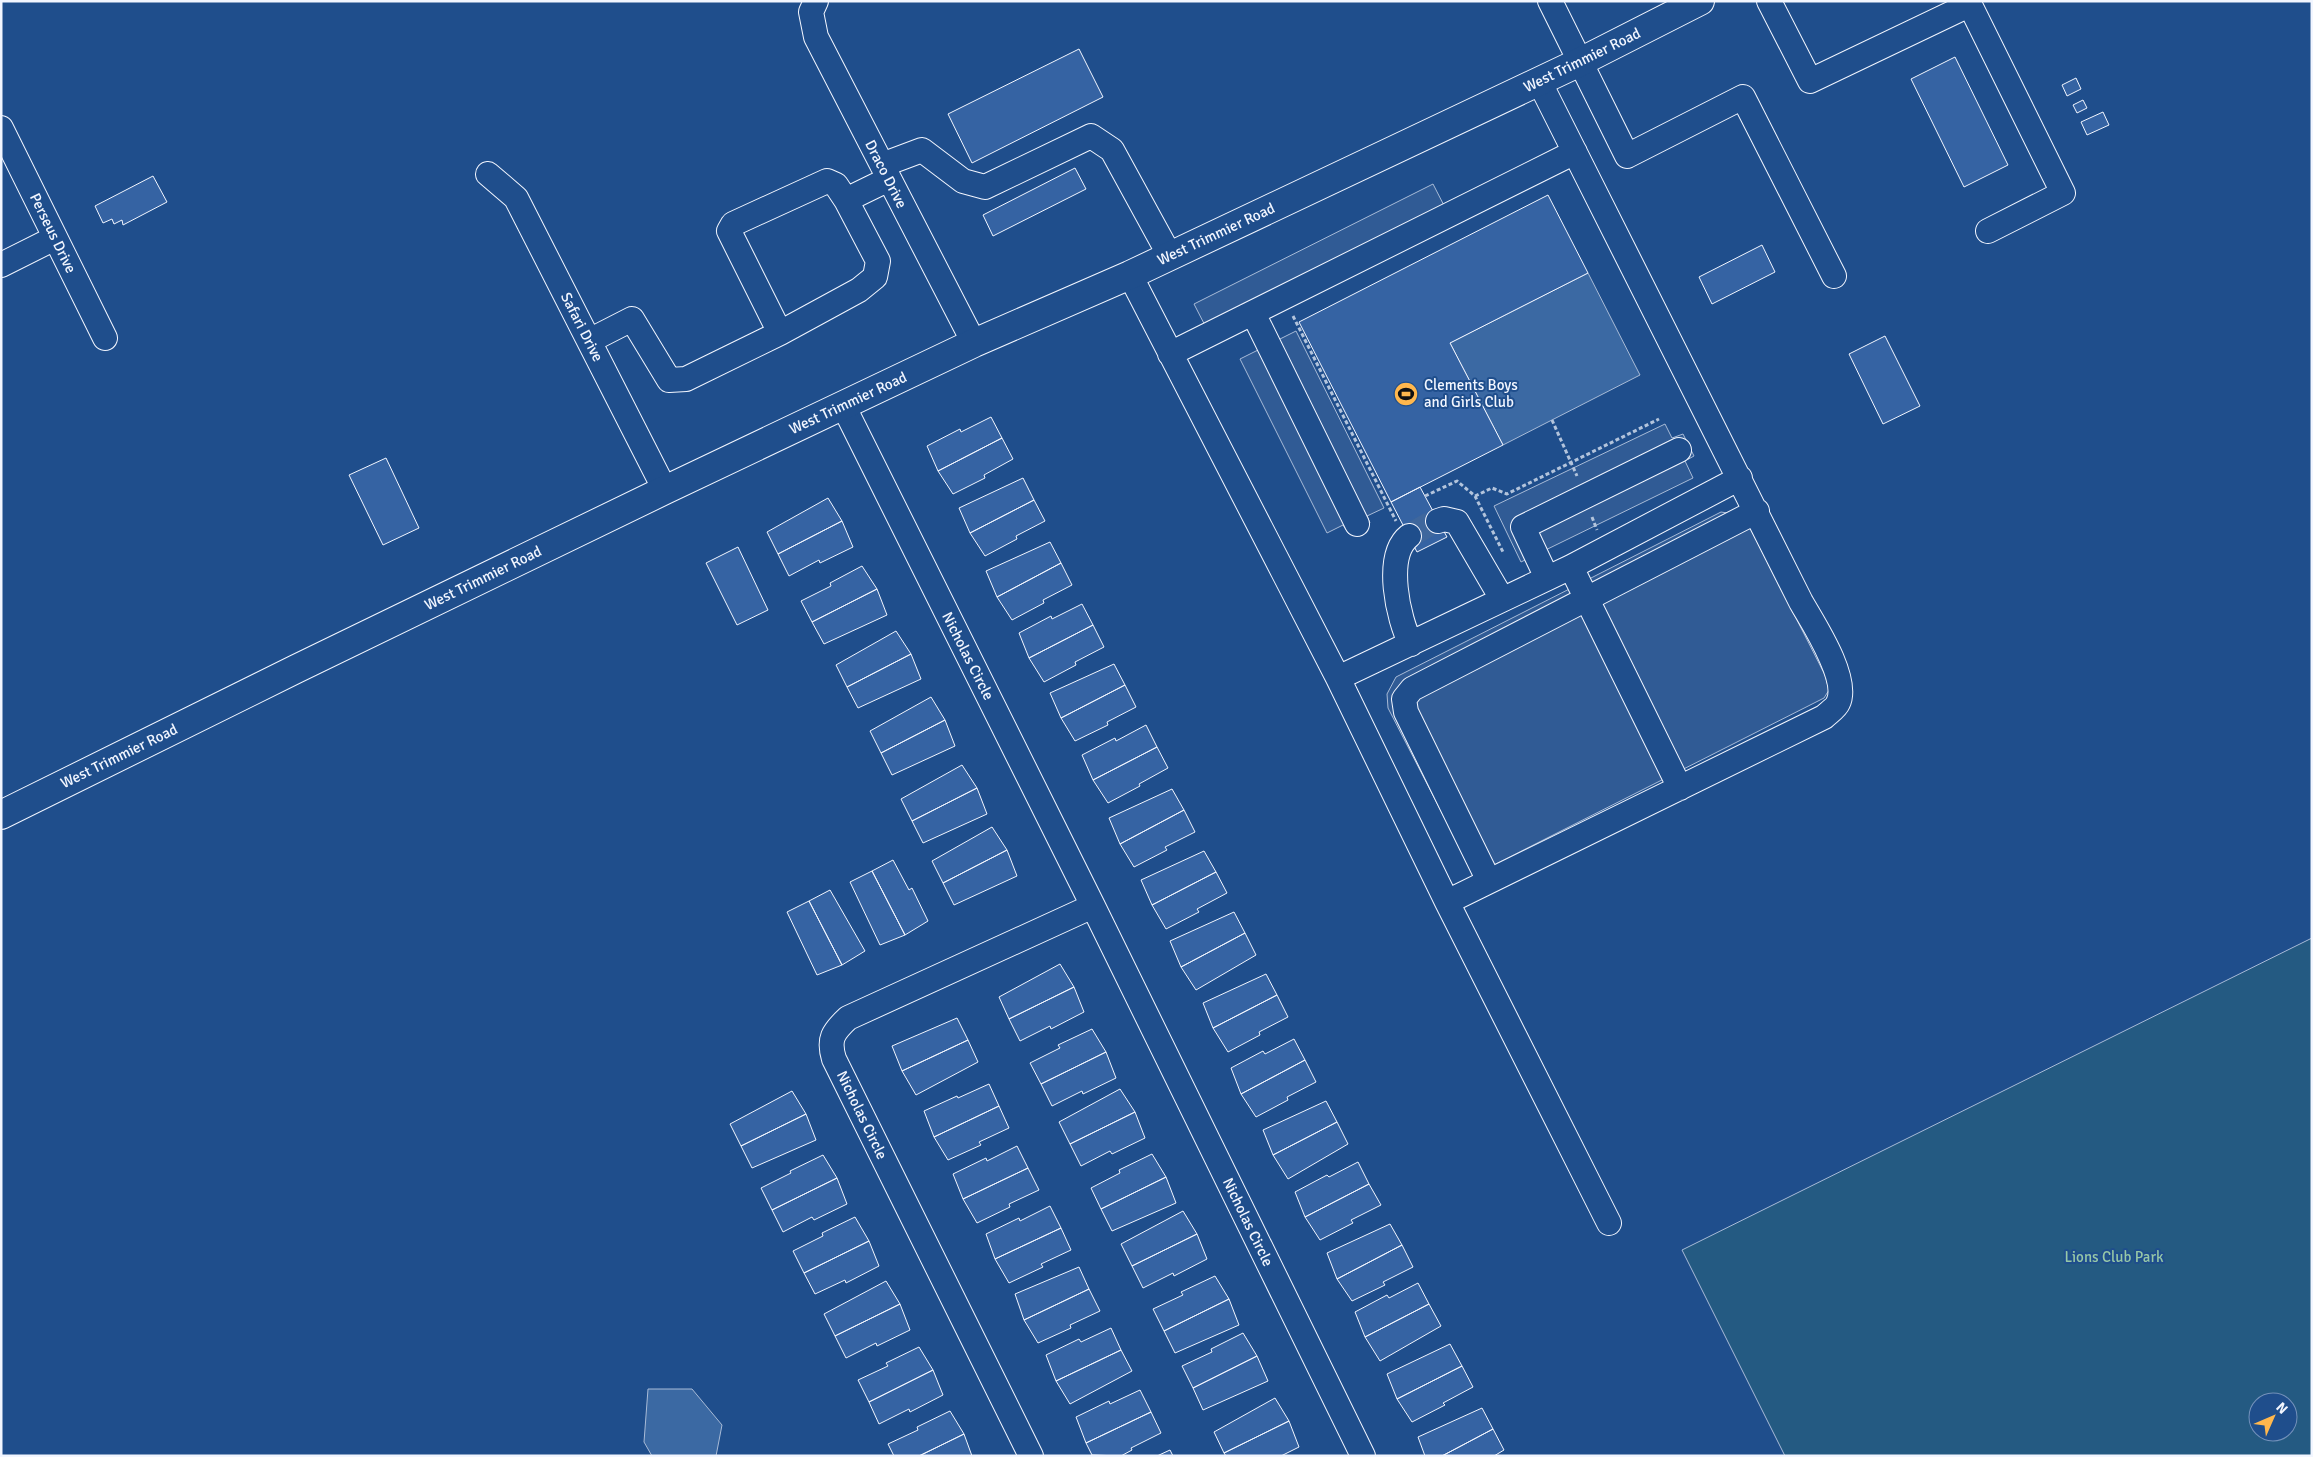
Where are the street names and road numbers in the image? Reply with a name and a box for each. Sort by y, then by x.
street label: West Trimmier Road [1521,24,1643,96]
street label: Draco Drive [861,137,911,211]
street label: Perseus Drive [26,190,80,276]
street label: West Trimmier Road [1154,199,1278,269]
street label: Safari Drive [557,289,607,365]
street label: West Trimmier Road [786,368,910,438]
street label: West Trimmier Road [422,542,544,614]
street label: Nicholas Circle [938,609,998,703]
street label: West Trimmier Road [58,720,180,792]
street label: Nicholas Circle [833,1068,891,1162]
street label: Nicholas Circle [1219,1175,1277,1269]

